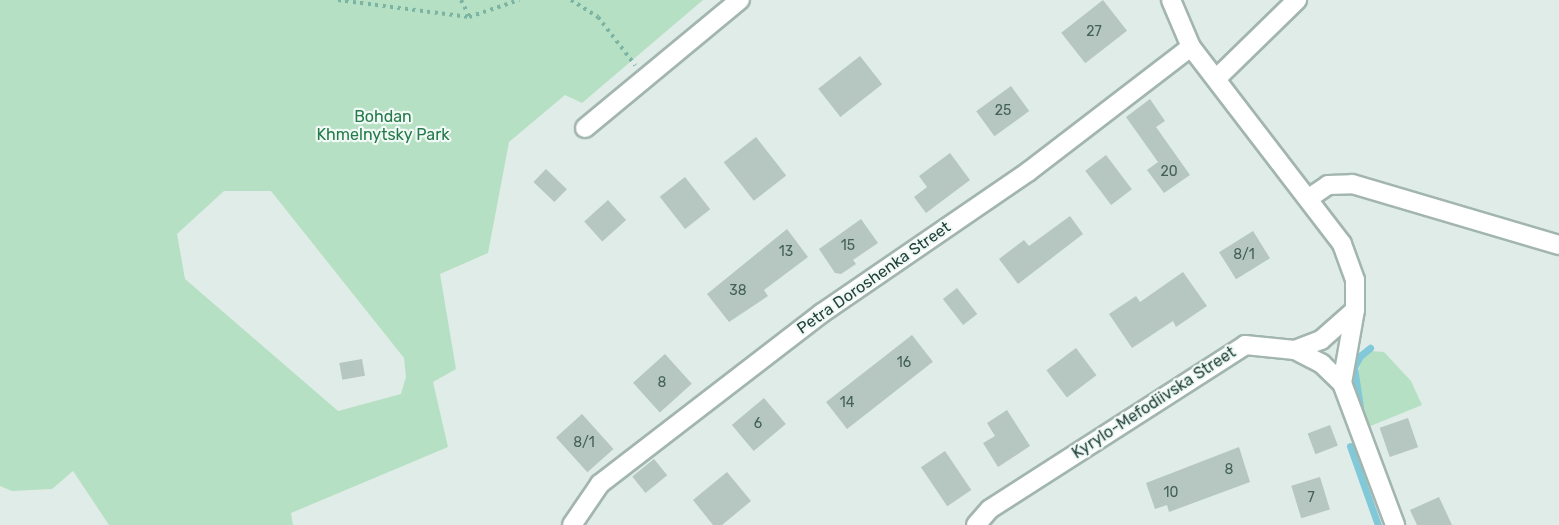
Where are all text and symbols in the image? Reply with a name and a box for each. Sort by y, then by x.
house number: 27 [1086,24,1102,40]
house number: 25 [995,103,1011,119]
park label: Bohdan Khmelnytsky Park [316,107,450,145]
house number: 20 [1160,164,1178,180]
street label: Petra Doroshenka Street [794,218,954,338]
house number: 15 [841,238,855,254]
house number: 13 [779,244,793,260]
house number: 8/1 [1233,247,1255,263]
house number: 38 [729,283,747,299]
street label: Kyrylo-Mefodiivska Street [1069,343,1239,463]
house number: 16 [897,355,911,371]
house number: 8 [658,375,666,391]
house number: 14 [840,395,854,411]
house number: 6 [754,416,762,432]
house number: 8/1 [573,435,595,451]
house number: 8 [1225,462,1233,478]
house number: 10 [1164,485,1178,501]
house number: 7 [1307,490,1315,506]

